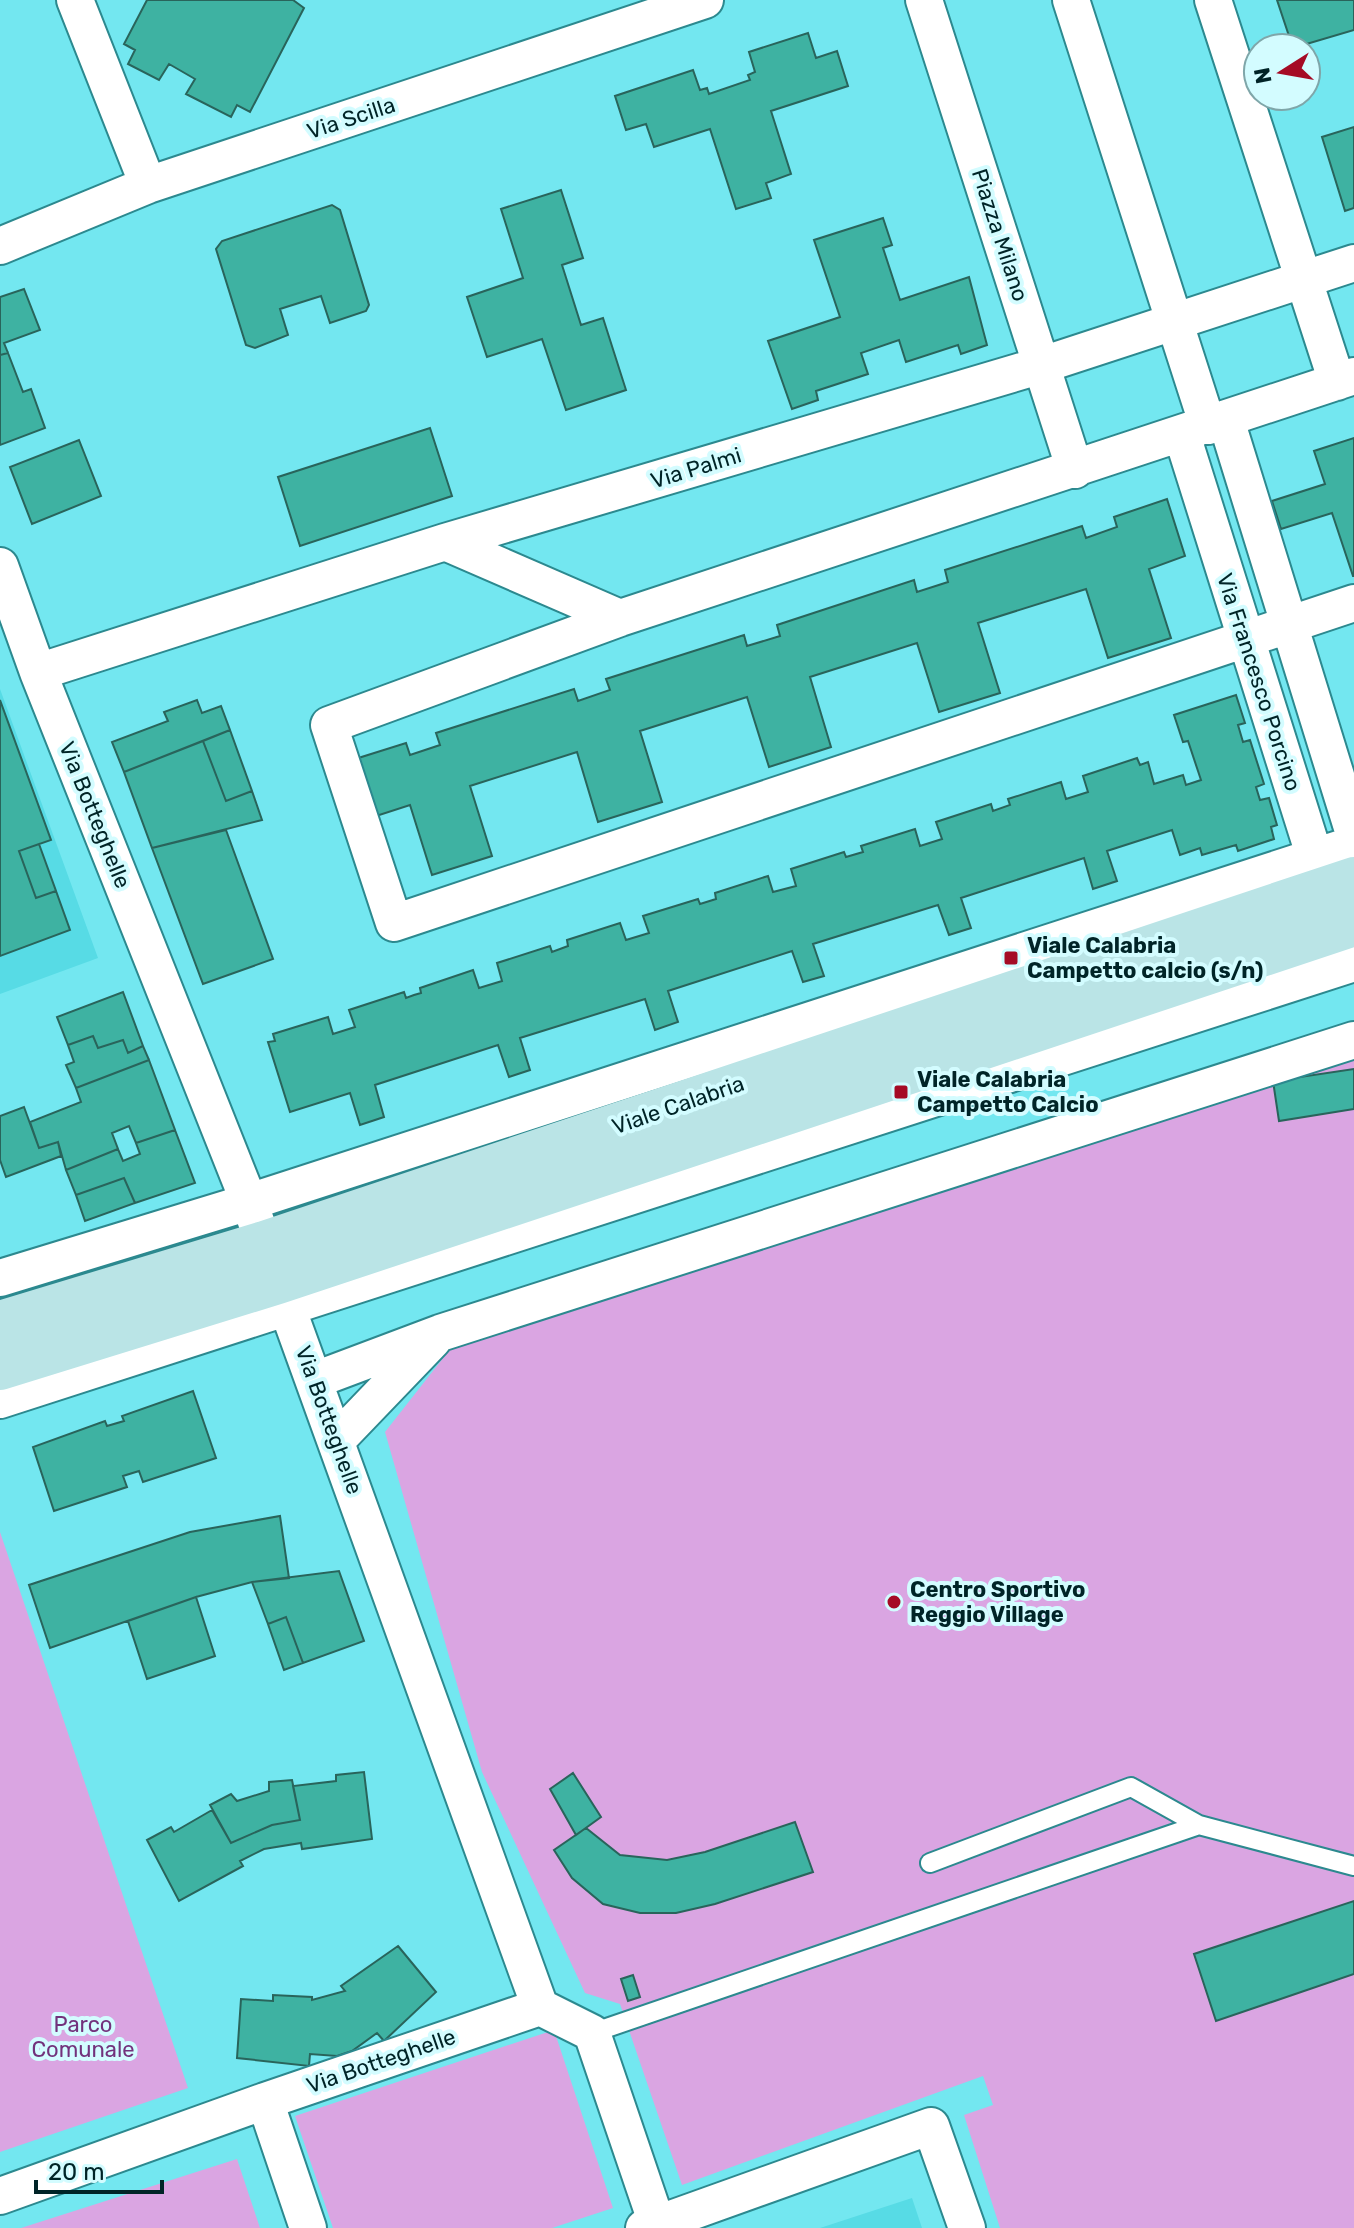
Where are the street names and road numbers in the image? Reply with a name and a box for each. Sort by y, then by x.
street label: Via Scilla [303,91,399,145]
street label: Piazza Milano [966,165,1034,305]
street label: Via Palmi [647,441,745,495]
street label: Via Francesco Porcino [1211,570,1307,794]
street label: Via Botteghelle [53,738,137,892]
street label: Viale Calabria [608,1070,748,1140]
street label: Via Botteghelle [290,1342,368,1498]
street label: Via Botteghelle [303,2023,459,2099]

